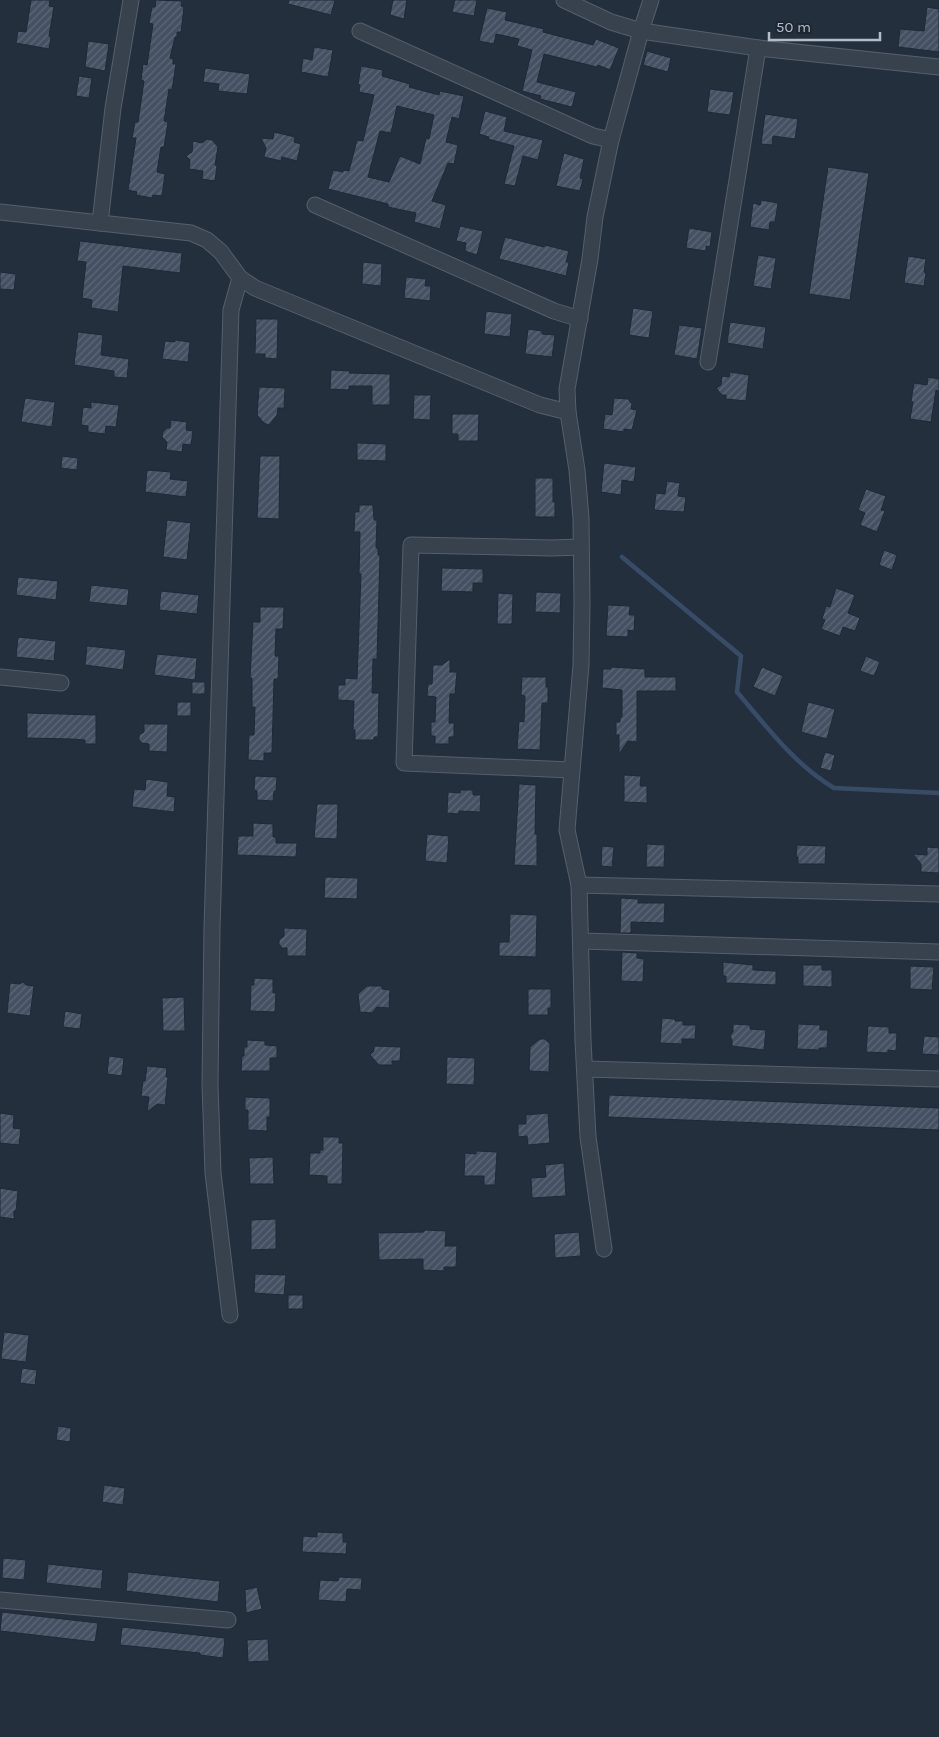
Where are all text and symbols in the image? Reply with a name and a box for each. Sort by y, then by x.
scale bar [769,10,880,42]
text: 50 m [776,18,811,36]

